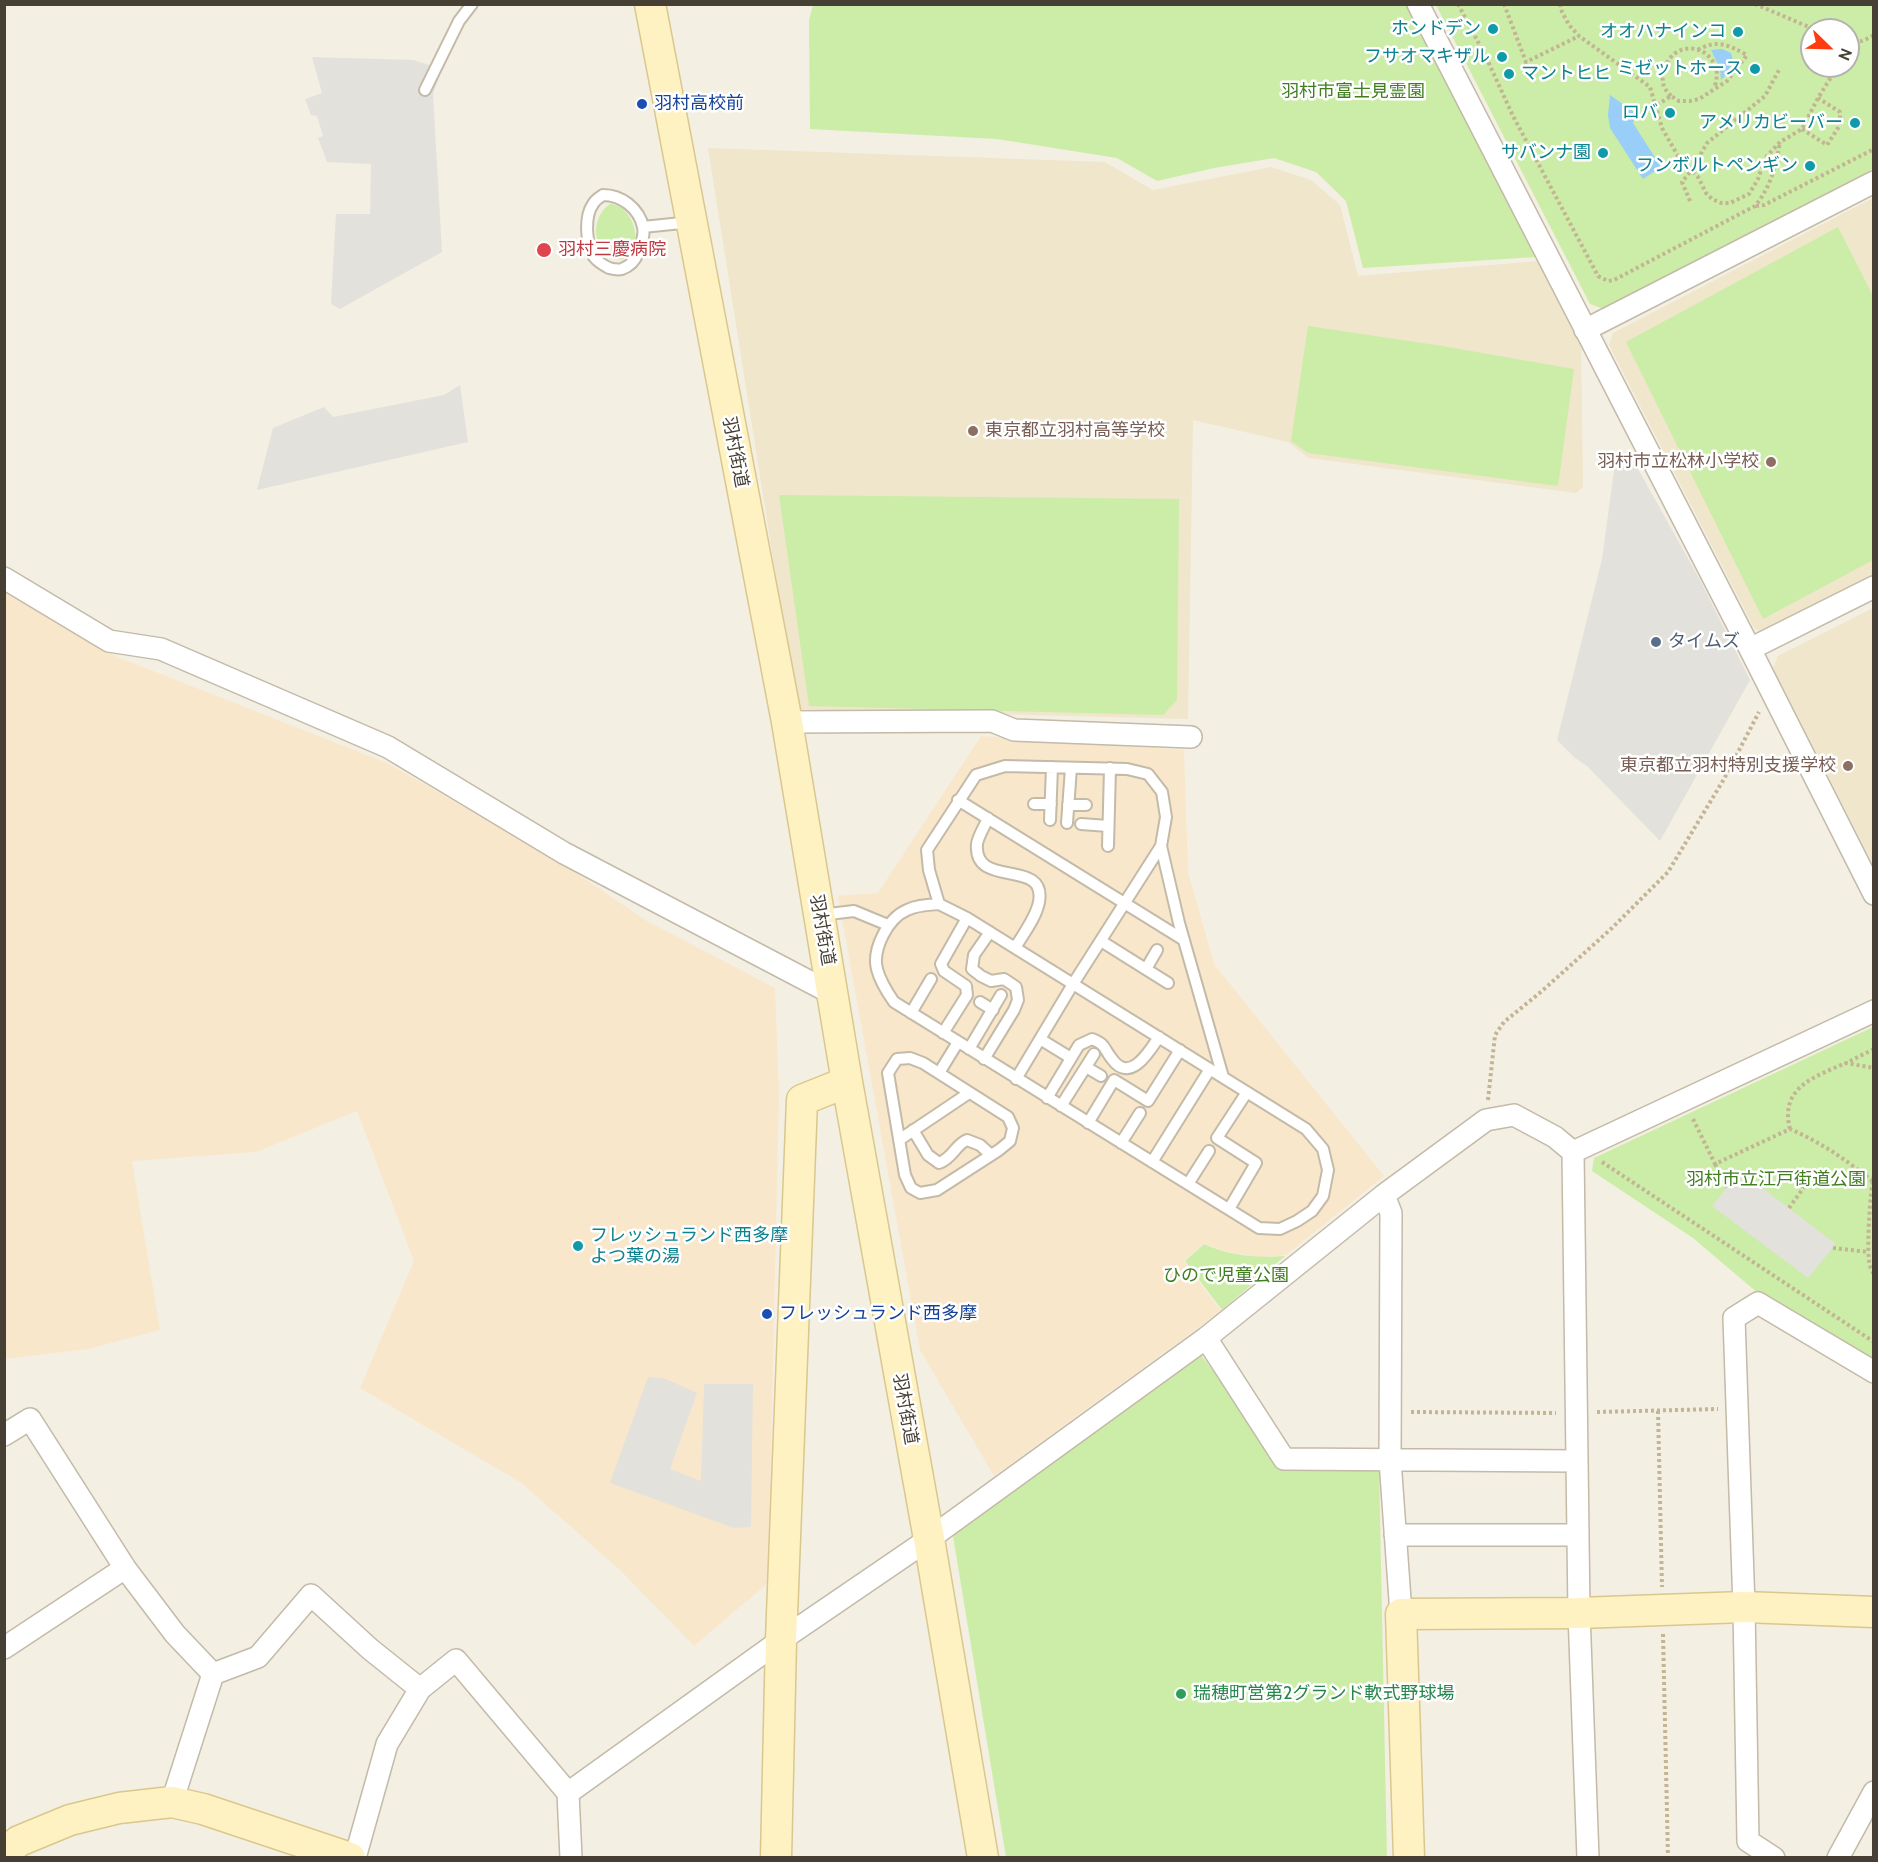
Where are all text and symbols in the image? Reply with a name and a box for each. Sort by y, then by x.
place label: ホンドデン [1391,18,1481,40]
north arrow [1800,18,1860,78]
place label: オオハナインコ [1600,21,1726,43]
marker: ホンドデン [1486,22,1500,36]
marker: オオハナインコ [1731,25,1745,39]
place label: フサオマキザル [1364,46,1490,68]
text: N [1834,46,1856,63]
marker: フサオマキザル [1495,50,1509,64]
place label: ミゼットホース [1617,58,1743,80]
marker: ミゼットホース [1748,62,1762,76]
place label: マントヒヒ [1521,63,1611,85]
marker: マントヒヒ [1502,67,1516,81]
park label: 羽村市富士見霊園 [1281,81,1425,103]
place label: 羽村高校前 [654,93,744,115]
marker: 羽村高校前 [635,97,649,111]
place label: ロバ [1622,102,1658,124]
marker: ロバ [1663,106,1677,120]
place label: アメリカビーバー [1699,112,1843,134]
marker: アメリカビーバー [1848,116,1862,130]
place label: サバンナ園 [1501,142,1591,164]
marker: サバンナ園 [1596,146,1610,160]
place label: フンボルトペンギン [1636,155,1798,177]
marker: フンボルトペンギン [1803,159,1817,173]
place label: 羽村三慶病院 [558,239,666,261]
marker: 羽村三慶病院 [535,241,553,259]
street label: 羽村街道 [718,415,752,489]
place label: 東京都立羽村高等学校 [985,420,1165,442]
marker: 東京都立羽村高等学校 [966,424,980,438]
place label: 羽村市立松林小学校 [1597,451,1759,473]
marker: 羽村市立松林小学校 [1764,455,1778,469]
place label: タイムズ [1668,631,1740,653]
marker: タイムズ [1649,635,1663,649]
place label: 東京都立羽村特別支援学校 [1620,755,1836,777]
marker: 東京都立羽村特別支援学校 [1841,759,1855,773]
street label: 羽村街道 [805,893,839,967]
park label: 羽村市立江戸街道公園 [1686,1169,1866,1191]
place label: フレッシュランド西多摩 よつ葉の湯 [590,1225,788,1268]
marker: フレッシュランド西多摩 よつ葉の湯 [571,1239,585,1253]
park label: ひので児童公園 [1163,1265,1289,1287]
place label: フレッシュランド西多摩 [779,1303,977,1325]
marker: フレッシュランド西多摩 [760,1307,774,1321]
street label: 羽村街道 [888,1372,922,1446]
place label: 瑞穂町営第2グランド軟式野球場 [1193,1683,1454,1705]
marker: 瑞穂町営第2グランド軟式野球場 [1174,1687,1188,1701]

